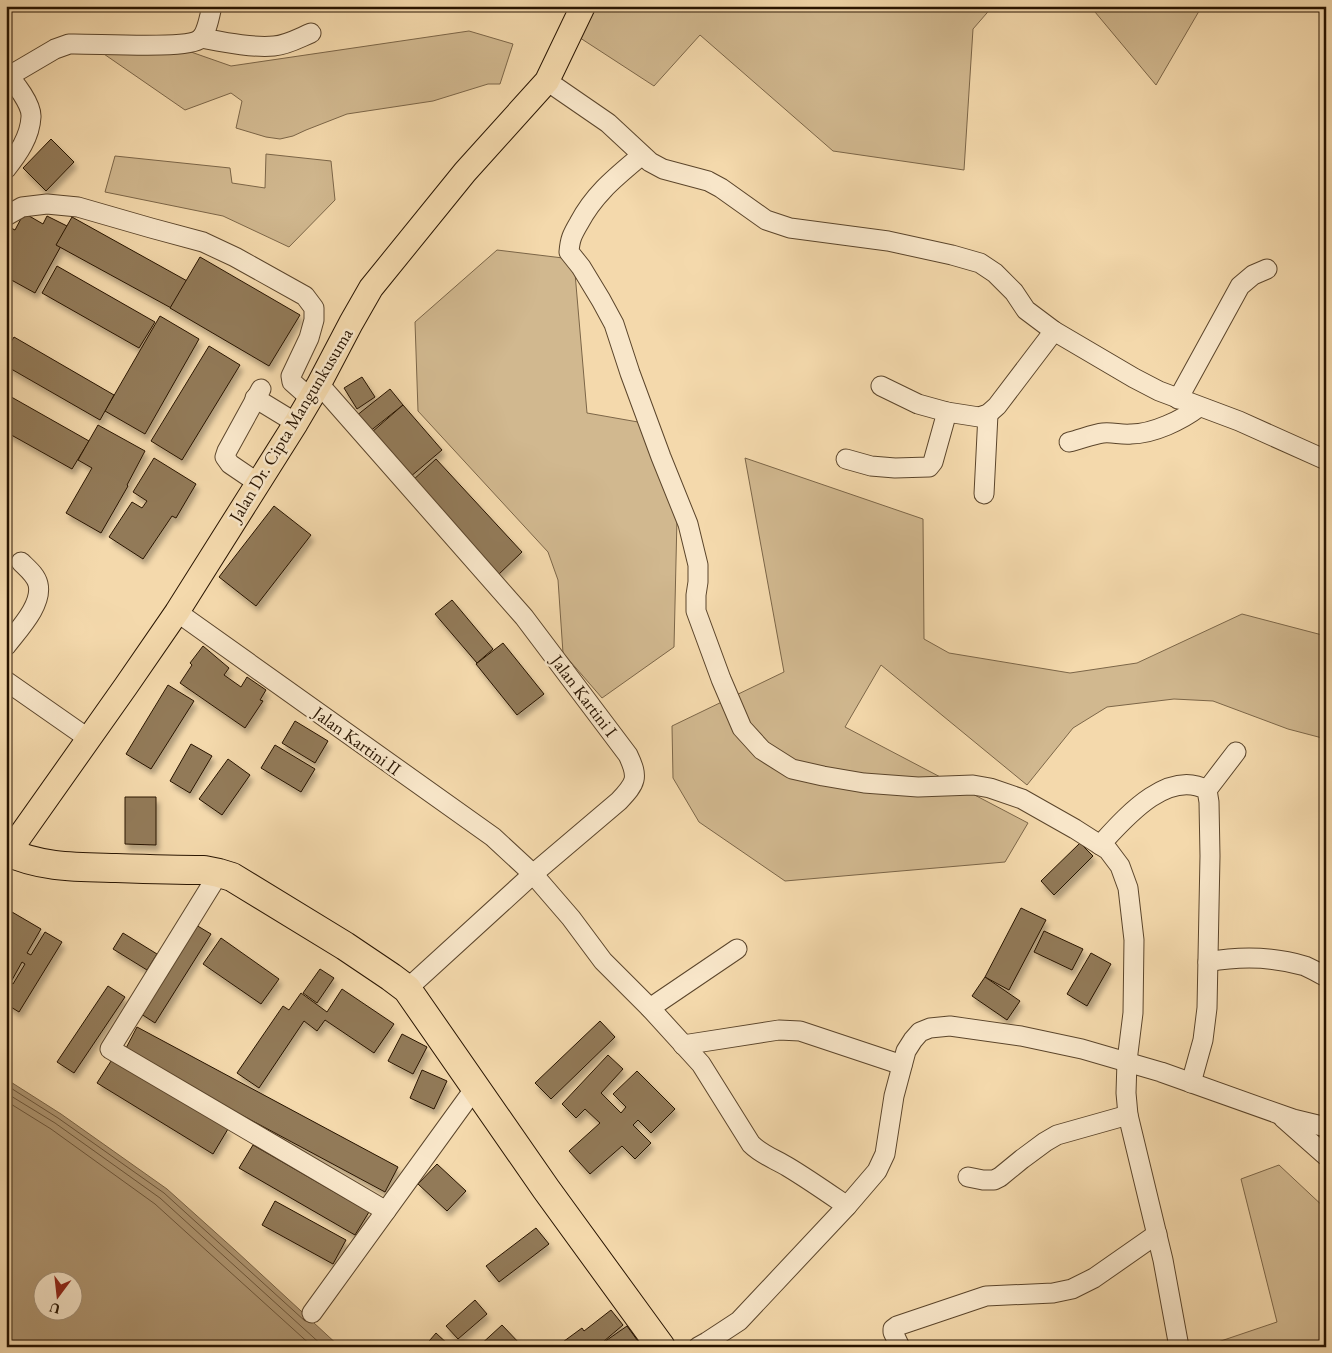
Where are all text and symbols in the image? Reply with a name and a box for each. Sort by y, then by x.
street label: Jalan Dr. Cipta Mangunkusuma [223,323,358,528]
street label: Jalan Kartini I [545,648,623,741]
street label: Jalan Kartini II [307,700,406,780]
north arrow [32,1270,82,1320]
text: U [47,1298,62,1319]

